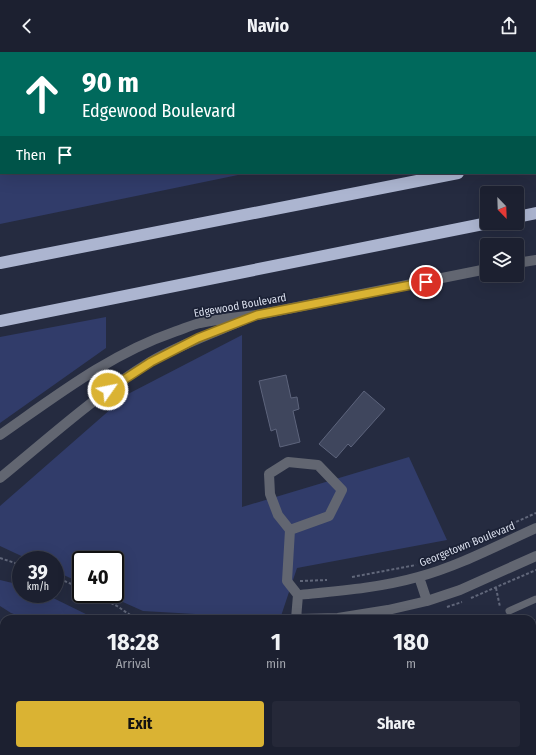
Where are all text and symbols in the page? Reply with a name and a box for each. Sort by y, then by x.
icon: back [16,15,38,37]
text: Navio [247,15,289,37]
icon: share [498,15,520,37]
text: 90 m [82,66,139,99]
icon: ahead [16,68,68,120]
text: Edgewood Boulevard [82,100,236,122]
icon: arrive [54,144,76,166]
text: Then [16,146,46,164]
north arrow [480,186,524,230]
map controls [480,186,524,282]
button: layers [480,238,524,282]
pin [409,265,443,299]
icon: arrive [415,271,437,293]
street label: Edgewood Boulevard [193,291,287,320]
position arrow [87,369,129,411]
street label: Georgetown Boulevard [418,519,517,570]
speed limit sign: 40 [72,551,124,603]
text: 39 [28,560,48,584]
text: km/h [27,581,49,593]
text: 18:28 [107,628,159,656]
text: 1 [271,628,281,656]
text: 180 [393,628,429,656]
text: Arrival [116,656,150,671]
text: min [266,656,286,671]
text: m [406,656,416,671]
button: Exit [16,701,264,747]
button: Share [272,701,520,747]

